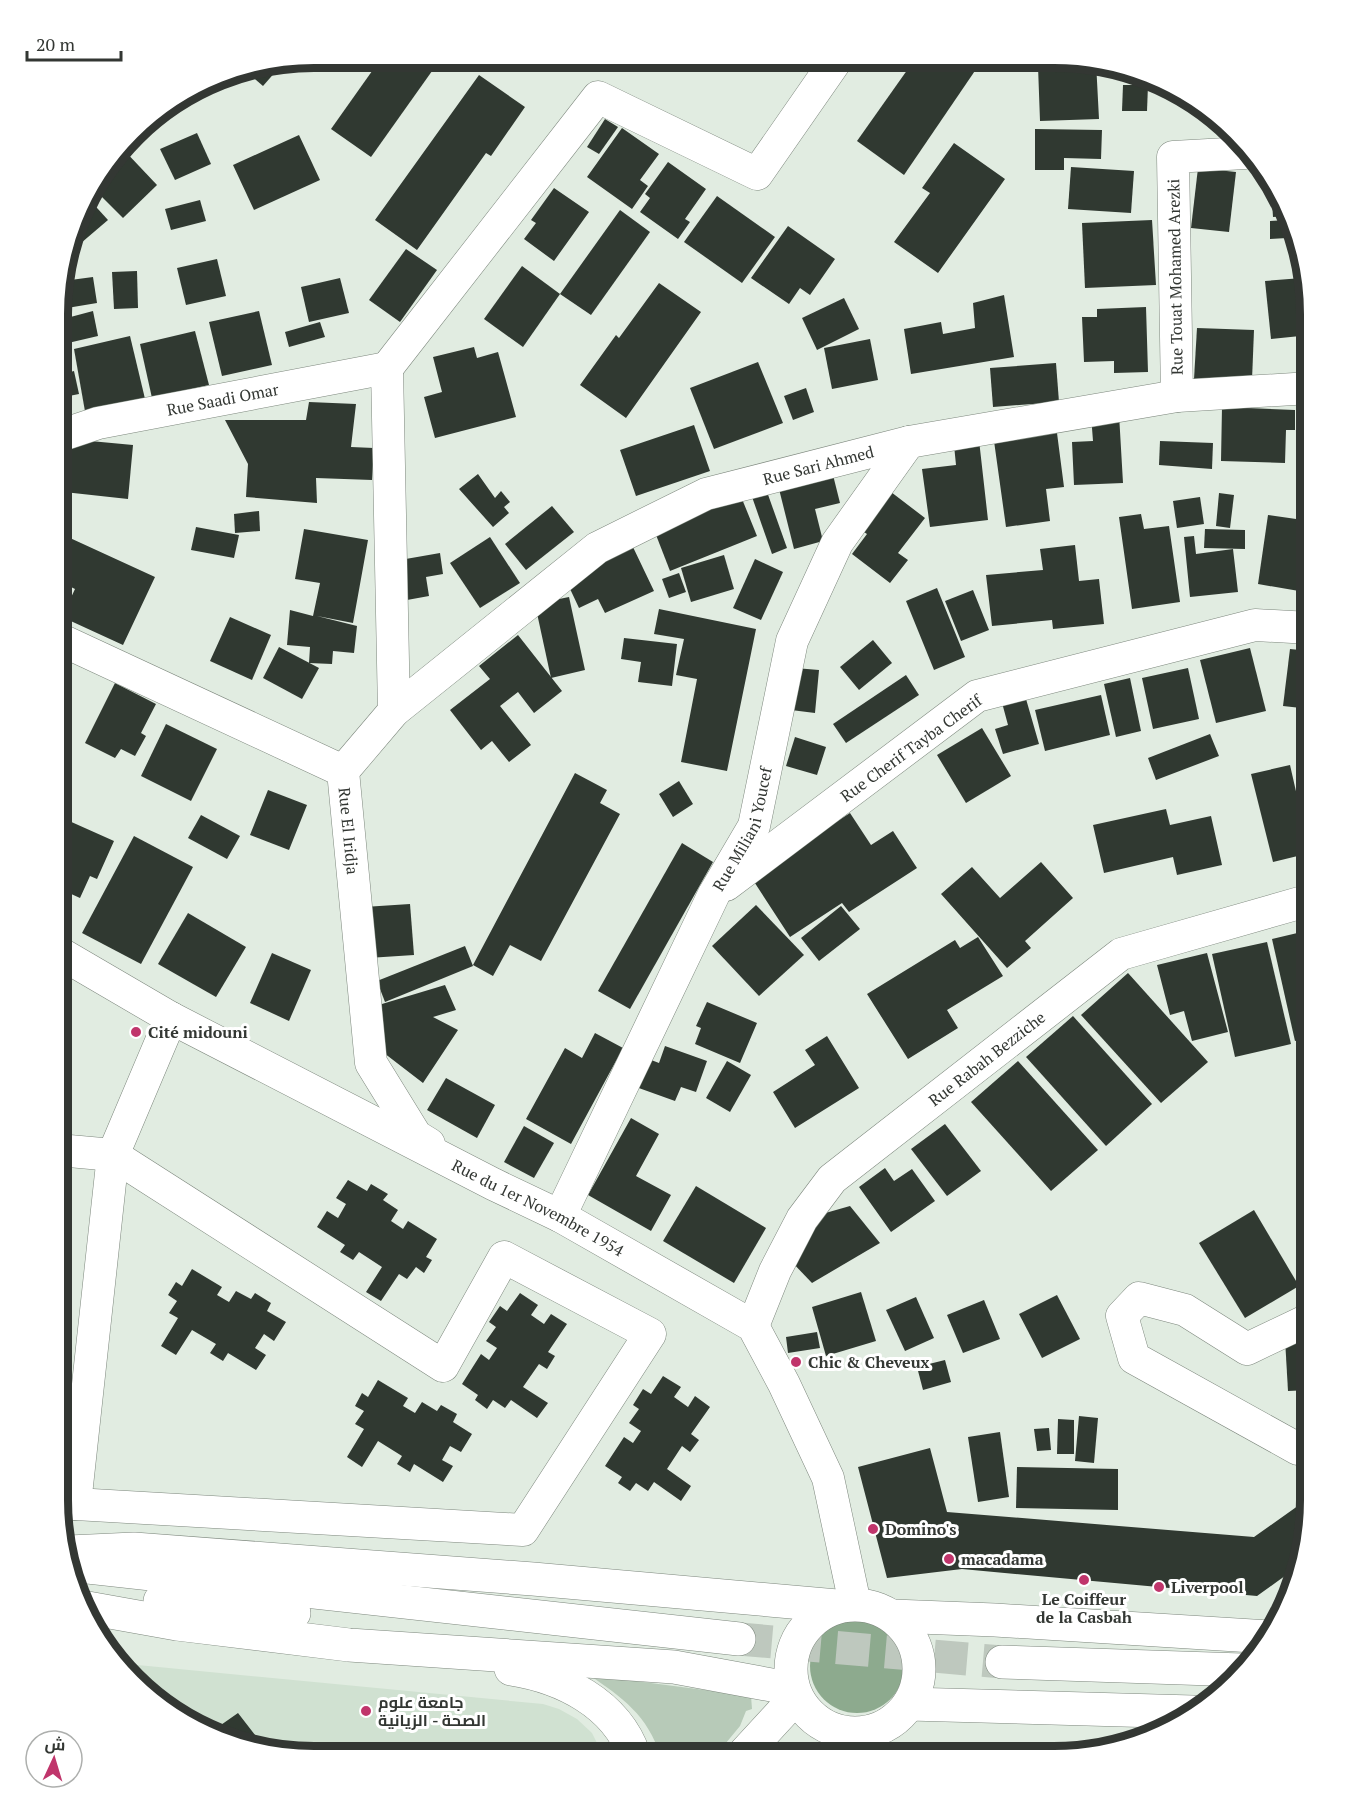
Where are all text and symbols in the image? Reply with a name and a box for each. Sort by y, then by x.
scale bar [27,24,122,62]
text: 20 m [36,32,76,56]
street label: Rue Touat Mohamed Arezki [1162,178,1188,375]
street label: Rue Saadi Omar [165,378,281,421]
street label: Rue Sari Ahmed [761,440,876,490]
street label: Rue Cherif Tayba Cherif [836,688,987,807]
street label: Rue Miliani Youcef [707,764,777,895]
street label: Rue El Iridja [334,786,364,876]
street label: Rue Rabah Bezziche [924,1006,1050,1111]
place label: Cité midouni [148,1021,248,1043]
marker: Cité midouni [129,1025,143,1039]
street label: Rue du 1er Novembre 1954 [448,1154,628,1261]
place label: Chic & Cheveux [808,1351,930,1373]
marker: Chic & Cheveux [789,1355,803,1369]
place label: Domino's [885,1518,956,1540]
marker: Domino's [866,1522,880,1536]
place label: macadama [961,1548,1044,1570]
marker: macadama [942,1552,956,1566]
marker: Le Coiffeur de la Casbah [1077,1573,1091,1587]
place label: Liverpool [1171,1576,1244,1598]
marker: Liverpool [1152,1580,1166,1594]
place label: Le Coiffeur de la Casbah [1036,1588,1133,1628]
place label: جامعة علوم الصحة - الزيانية [378,1691,486,1731]
marker: جامعة علوم الصحة - الزيانية [359,1704,373,1718]
north arrow [24,1729,84,1789]
text: ش [44,1732,66,1756]

